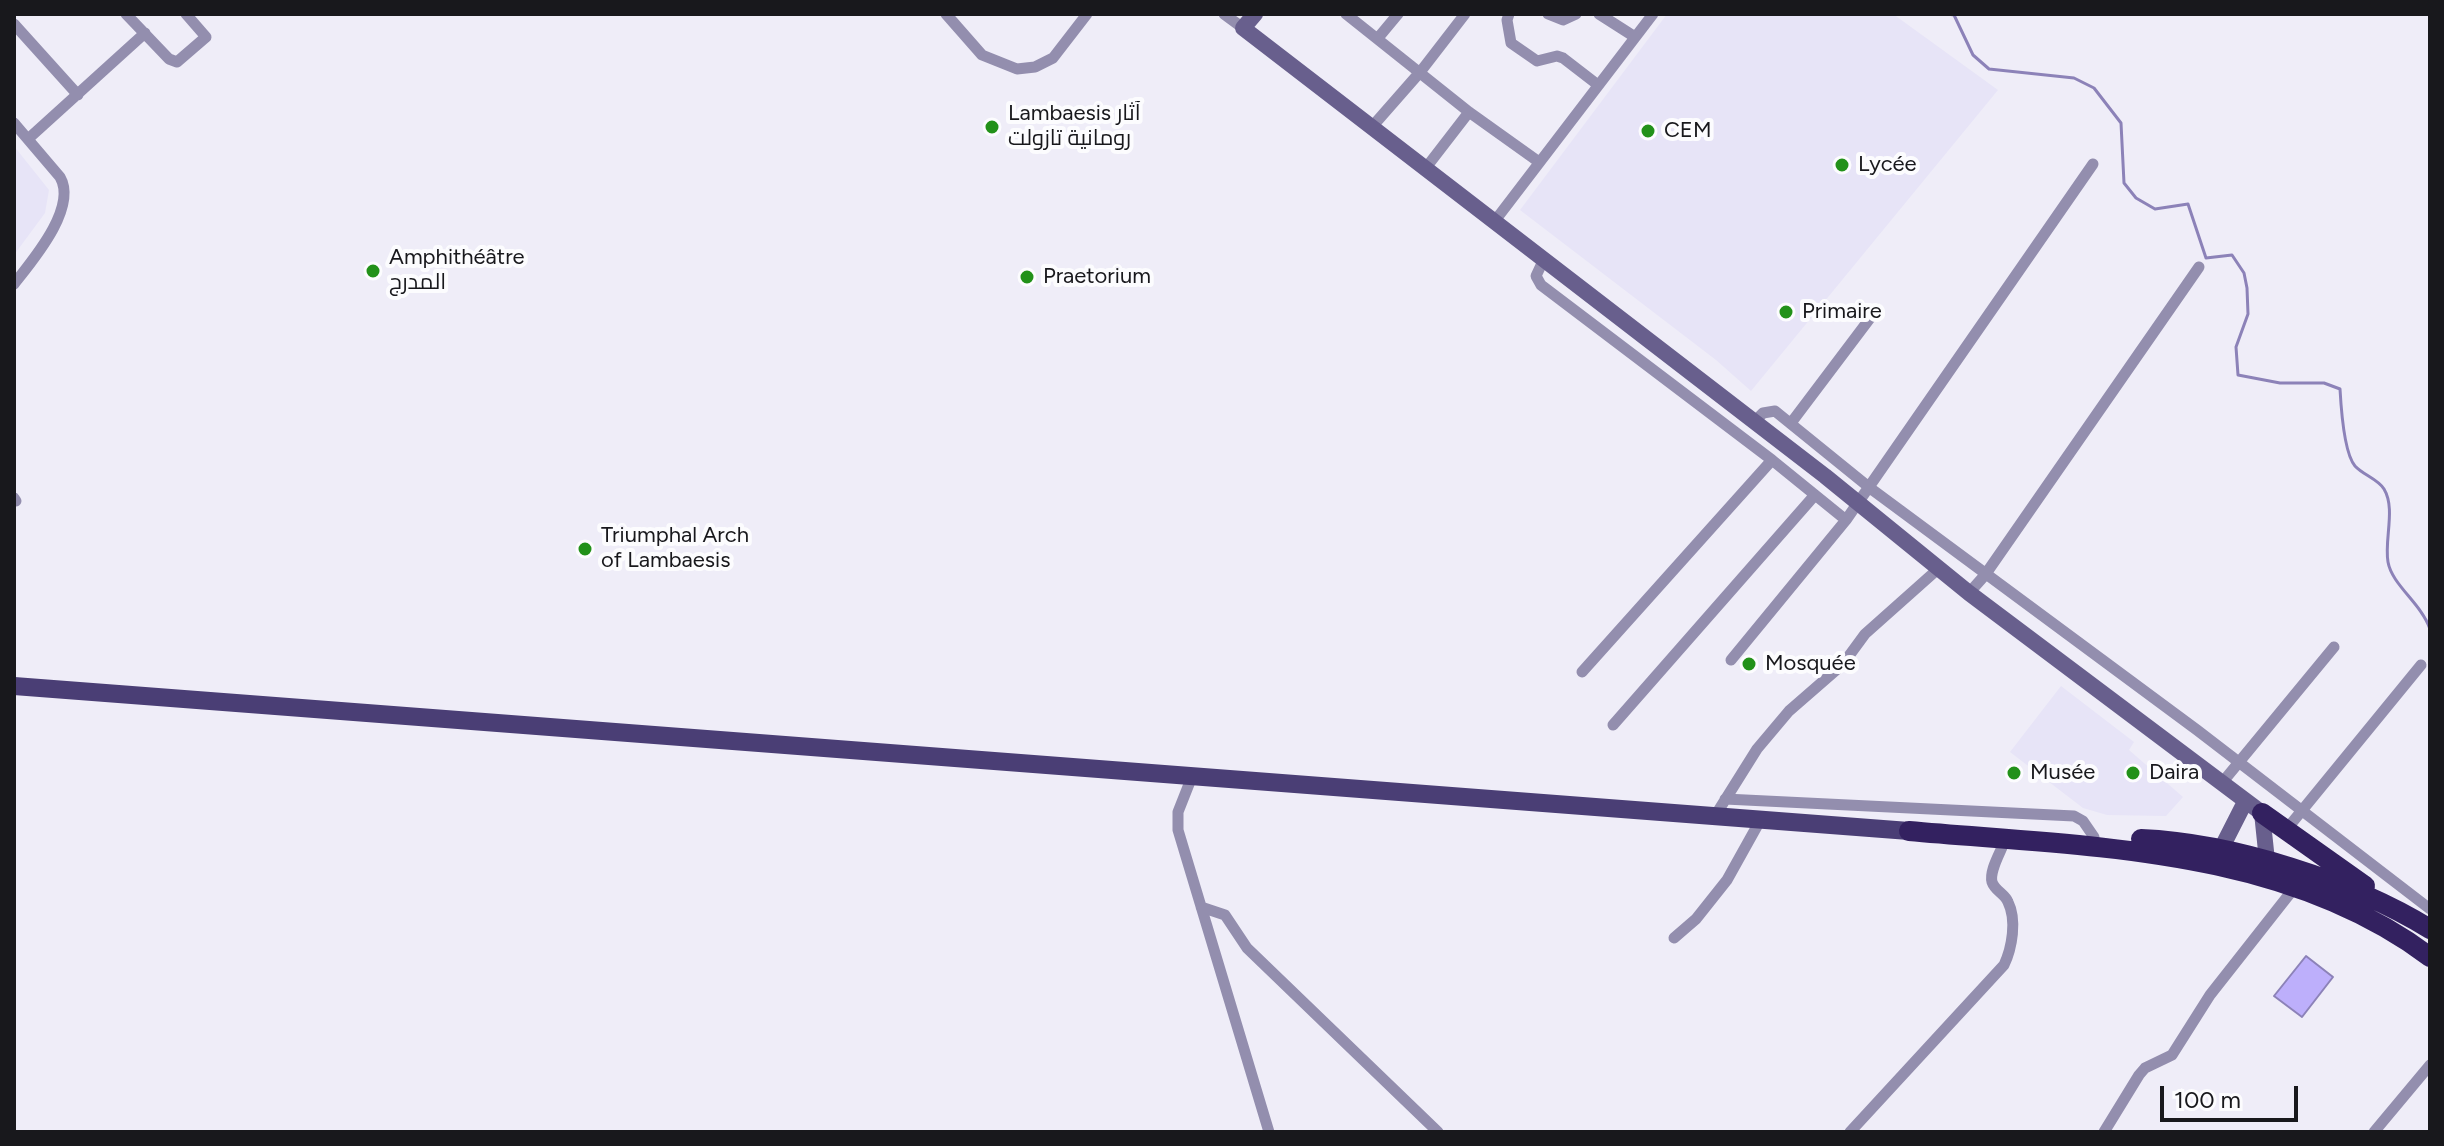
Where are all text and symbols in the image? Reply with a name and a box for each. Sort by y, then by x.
place label: Lambaesis آثار رومانية تازولت [1008,101,1141,152]
marker: Lambaesis آثار رومانية تازولت [983,118,1001,136]
place label: CEM [1664,118,1711,144]
marker: CEM [1639,122,1657,140]
place label: Lycée [1858,152,1917,178]
marker: Lycée [1833,156,1851,174]
place label: Amphithéâtre المدرج [389,245,525,296]
marker: Amphithéâtre المدرج [364,262,382,280]
place label: Praetorium [1043,264,1151,290]
marker: Praetorium [1018,268,1036,286]
place label: Primaire [1802,299,1882,325]
marker: Primaire [1777,303,1795,321]
place label: Triumphal Arch of Lambaesis [601,523,749,574]
marker: Triumphal Arch of Lambaesis [576,540,594,558]
place label: Mosquée [1765,651,1856,677]
marker: Mosquée [1740,655,1758,673]
place label: Musée [2030,760,2095,786]
place label: Daira [2149,760,2199,786]
marker: Musée [2005,764,2023,782]
marker: Daira [2124,764,2142,782]
scale bar [2164,1070,2302,1120]
text: 100 m [2174,1085,2241,1114]

